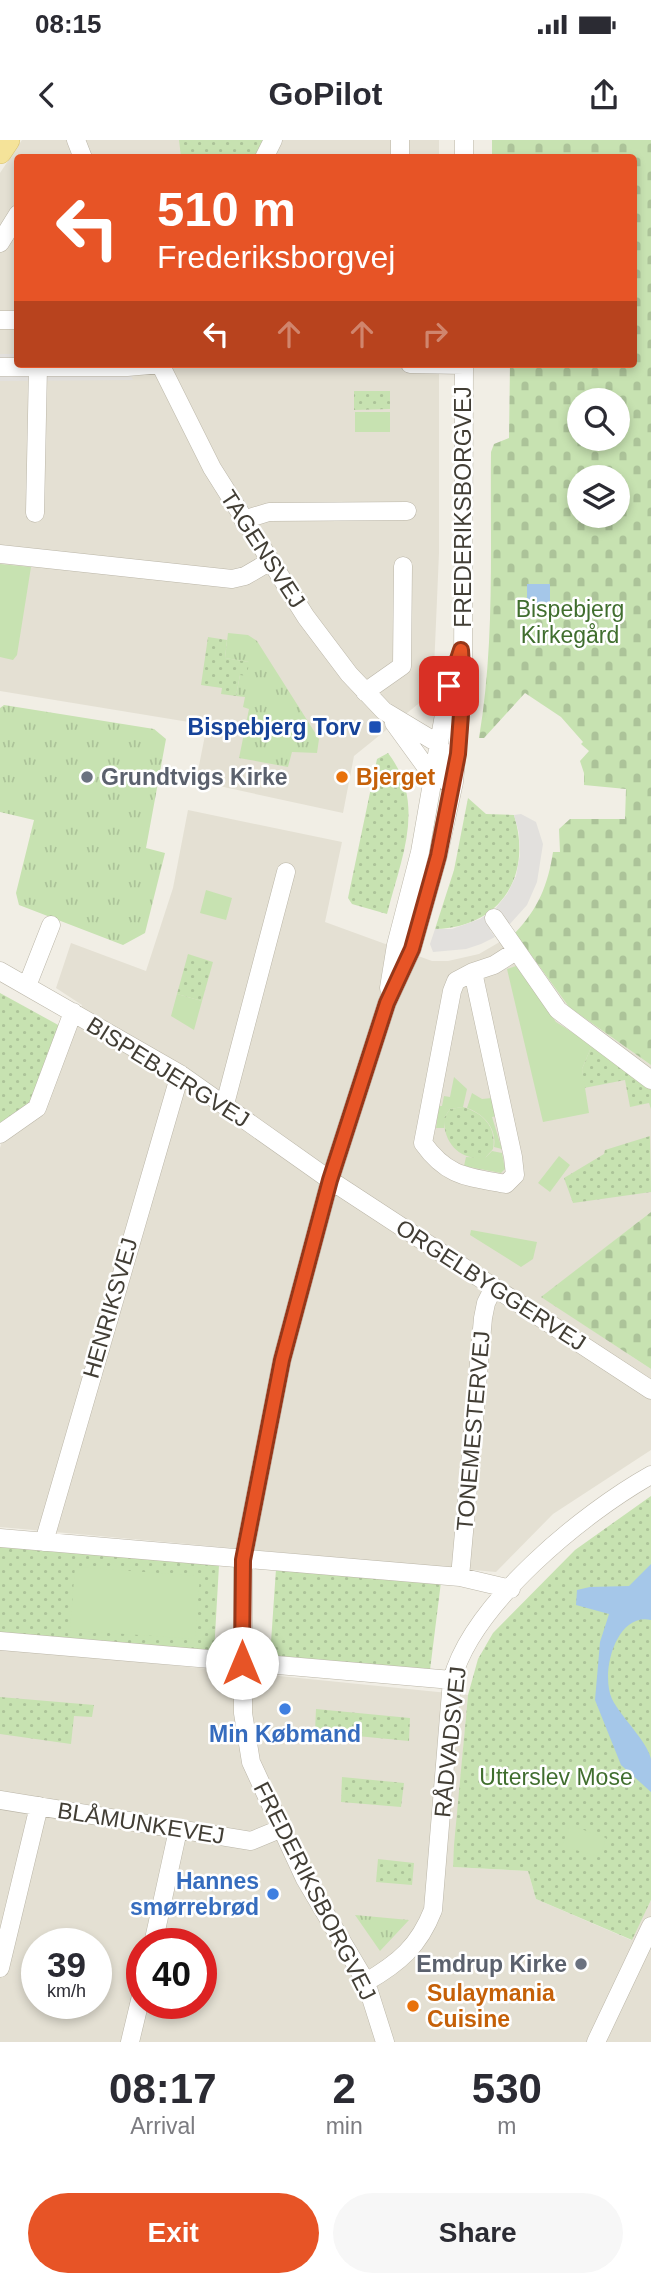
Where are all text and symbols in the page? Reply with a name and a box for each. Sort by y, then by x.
text: 08:15 [35,9,102,39]
icon: back [28,76,66,114]
text: GoPilot [269,76,382,112]
icon: share [585,76,623,114]
icon: left [42,182,133,273]
text: 510 m [157,182,296,236]
text: Frederiksborgvej [157,239,395,275]
icon: left [197,315,235,353]
icon: ahead [270,315,308,353]
icon: ahead [343,315,381,353]
icon: right [416,315,454,353]
street label: FREDERIKSBORGVEJ [450,386,476,628]
map controls [567,388,630,528]
button: search [567,388,630,451]
button: layers [567,465,630,528]
street label: TAGENSVEJ [215,485,311,613]
park label: Bispebjerg Kirkegård [516,596,624,648]
pin [419,656,479,716]
icon: arrive [430,667,468,705]
place label: Bispebjerg Torv [188,714,361,740]
marker: Bispebjerg Torv [367,719,383,735]
place label: Grundtvigs Kirke [101,764,288,790]
place label: Bjerget [356,764,436,790]
marker: Grundtvigs Kirke [79,769,95,785]
marker: Bjerget [334,769,350,785]
street label: BISPEBJERGVEJ [82,1012,254,1132]
street label: ORGELBYGGERVEJ [391,1214,591,1356]
street label: HENRIKSVEJ [78,1235,142,1381]
street label: TONEMESTERVEJ [451,1330,495,1532]
position arrow [205,1626,279,1700]
street label: RÅDVADSVEJ [428,1665,471,1819]
marker: Min Købmand [277,1701,293,1717]
place label: Min Købmand [209,1721,361,1747]
park label: Utterslev Mose [479,1764,633,1790]
street label: FREDERIKSBORGVEJ [249,1777,381,2005]
street label: BLÅMUNKEVEJ [56,1796,227,1849]
place label: Hannes smørrebrød [130,1868,259,1920]
marker: Hannes smørrebrød [265,1886,281,1902]
speed limit sign: 40 [126,1928,217,2019]
text: 39 [47,1945,86,1984]
place label: Emdrup Kirke [416,1951,567,1977]
marker: Emdrup Kirke [573,1956,589,1972]
place label: Sulaymania Cuisine [427,1980,555,2032]
text: km/h [47,1981,86,2001]
marker: Sulaymania Cuisine [405,1998,421,2014]
text: 08:17 [109,2065,217,2112]
text: 2 [332,2065,356,2112]
text: 530 [472,2065,542,2112]
text: Arrival [130,2113,195,2139]
text: min [326,2113,363,2139]
text: m [497,2113,516,2139]
button: Exit [28,2193,319,2273]
button: Share [333,2193,623,2273]

